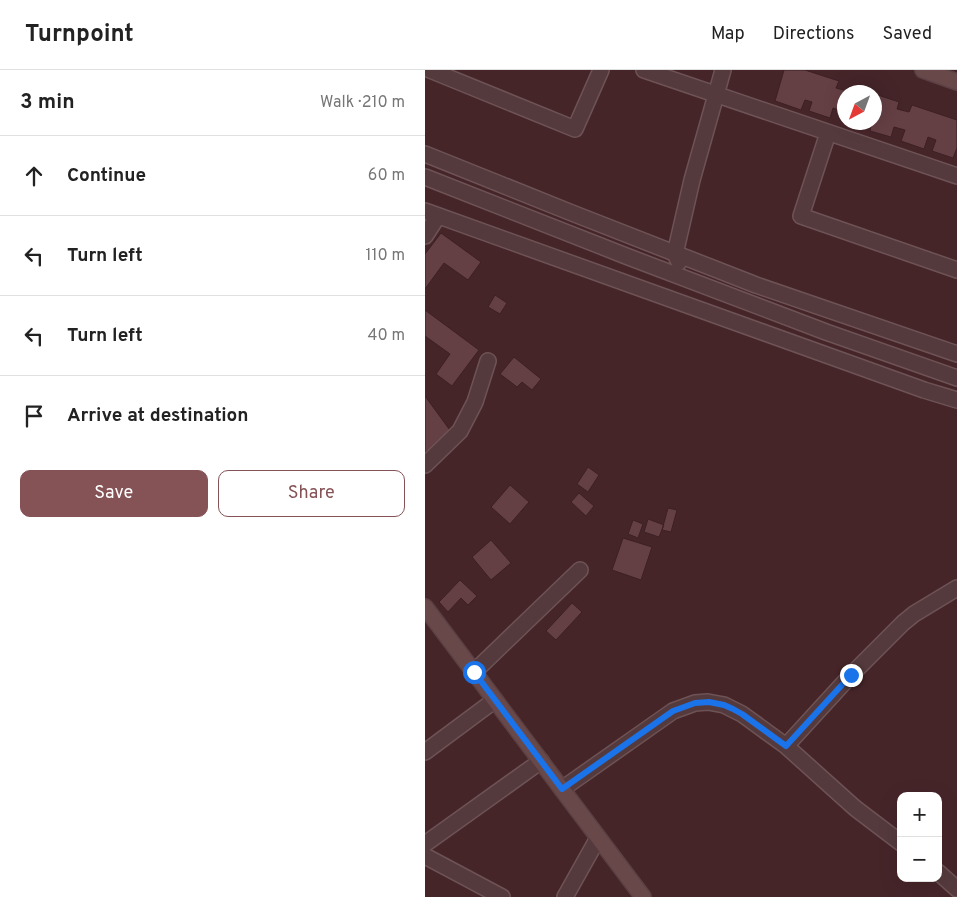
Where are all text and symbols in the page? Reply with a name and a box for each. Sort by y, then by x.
text: Turnpoint [25,20,134,50]
text: Map [711,23,745,46]
text: Directions [773,23,855,46]
text: Saved [883,23,932,46]
north arrow [837,85,882,130]
text: 3 min [20,89,75,116]
text: Walk · 210 m [320,93,405,113]
icon: ahead [20,162,48,190]
text: Continue [67,164,146,188]
text: 60 m [368,166,405,186]
icon: left [20,242,48,270]
text: Turn left [67,244,143,268]
text: 110 m [365,246,405,266]
icon: left [20,322,48,350]
text: Turn left [67,324,143,348]
text: 40 m [367,326,405,346]
icon: arrive [20,402,48,430]
text: Arrive at destination [67,404,248,428]
button: Save [20,470,208,517]
button: Share [218,470,405,517]
route start [463,661,486,684]
route end [840,664,863,687]
map controls [897,792,942,882]
button: + [897,792,942,837]
button: − [897,837,942,882]

